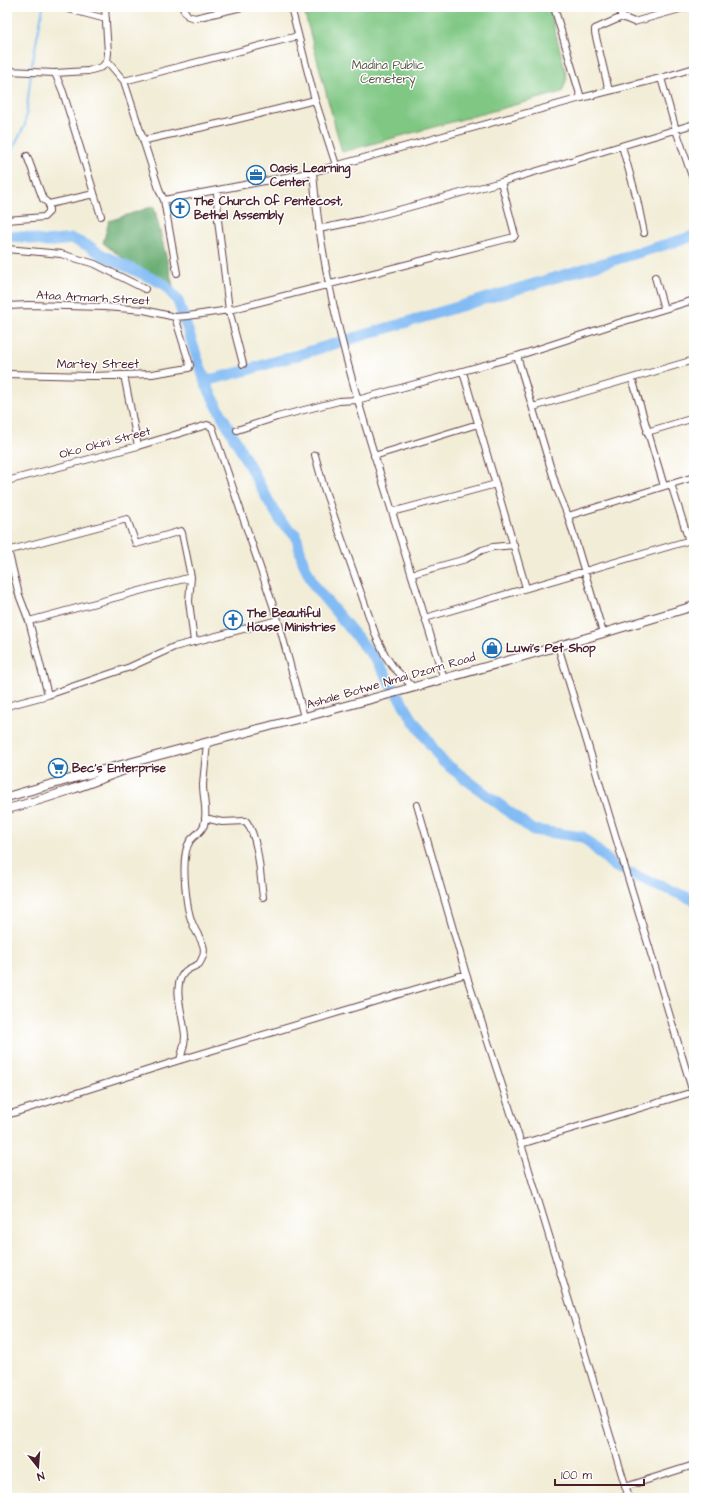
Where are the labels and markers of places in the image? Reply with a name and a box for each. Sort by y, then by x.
place label: Oasis Learning Center [270,160,351,191]
office icon: Oasis Learning Center [245,164,267,186]
place label: The Church Of Pentecost, Bethel Assembly [193,193,343,225]
church icon: The Church Of Pentecost, Bethel Assembly [169,197,191,219]
place label: The Beautiful House Ministries [246,605,336,636]
church icon: The Beautiful House Ministries [222,609,244,631]
shop icon: Luwi's Pet Shop [481,637,503,659]
place label: Luwi's Pet Shop [506,640,596,658]
supermarket icon: Bec's Enterprise [47,757,69,779]
place label: Bec's Enterprise [72,760,167,778]

